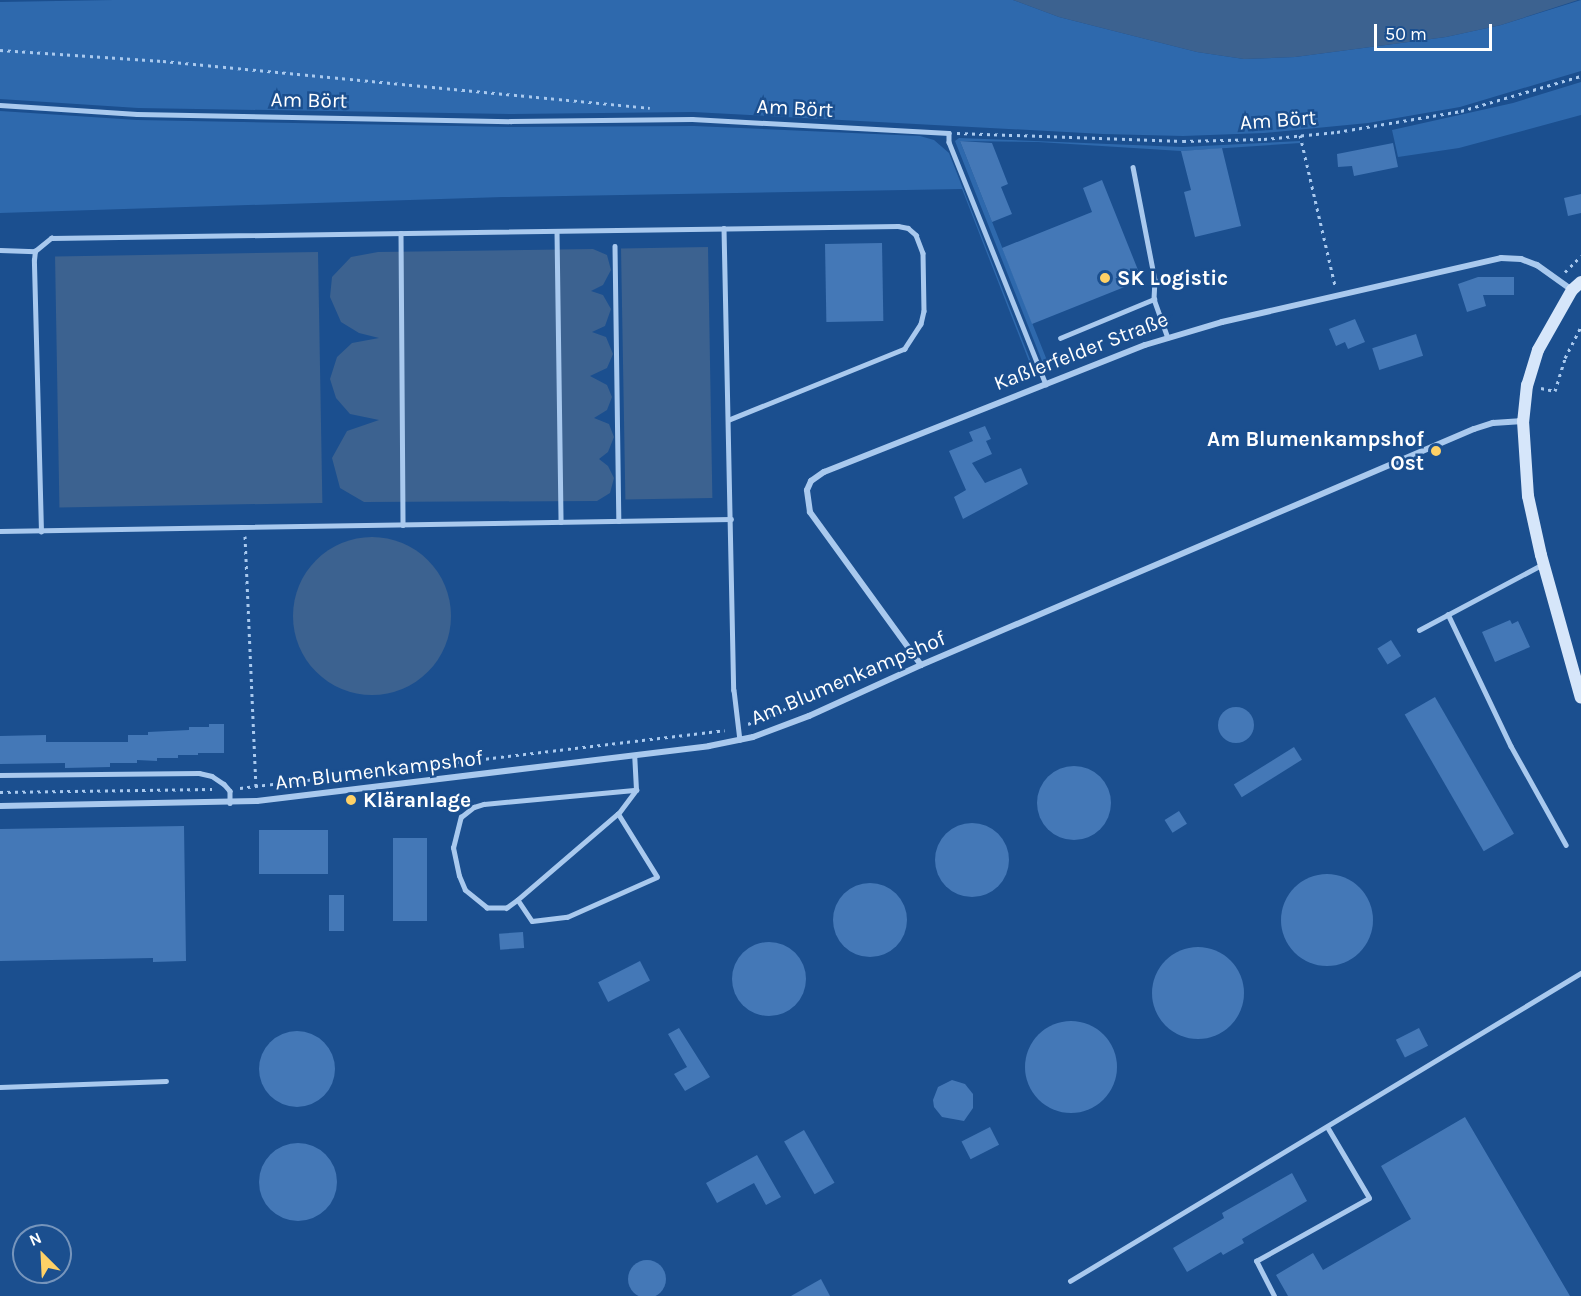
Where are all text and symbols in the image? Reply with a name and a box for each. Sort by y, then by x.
scale bar [1377,12,1496,50]
text: 50 m [1385,23,1427,45]
street label: Am Bört [270,87,348,113]
street label: Am Bört [756,93,834,123]
street label: Am Bört [1239,105,1317,135]
place label: SK Logistic [1117,265,1228,291]
marker: SK Logistic [1098,271,1112,285]
street label: Kaßlerfelder Straße [990,306,1172,396]
place label: Am Blumenkampshof Ost [1207,426,1424,476]
marker: Am Blumenkampshof Ost [1429,444,1443,458]
street label: Am Blumenkampshof [747,626,949,730]
street label: Am Blumenkampshof [274,745,484,795]
place label: Kläranlage [363,787,471,813]
marker: Kläranlage [344,793,358,807]
north arrow [12,1224,72,1284]
text: N [26,1228,44,1250]

